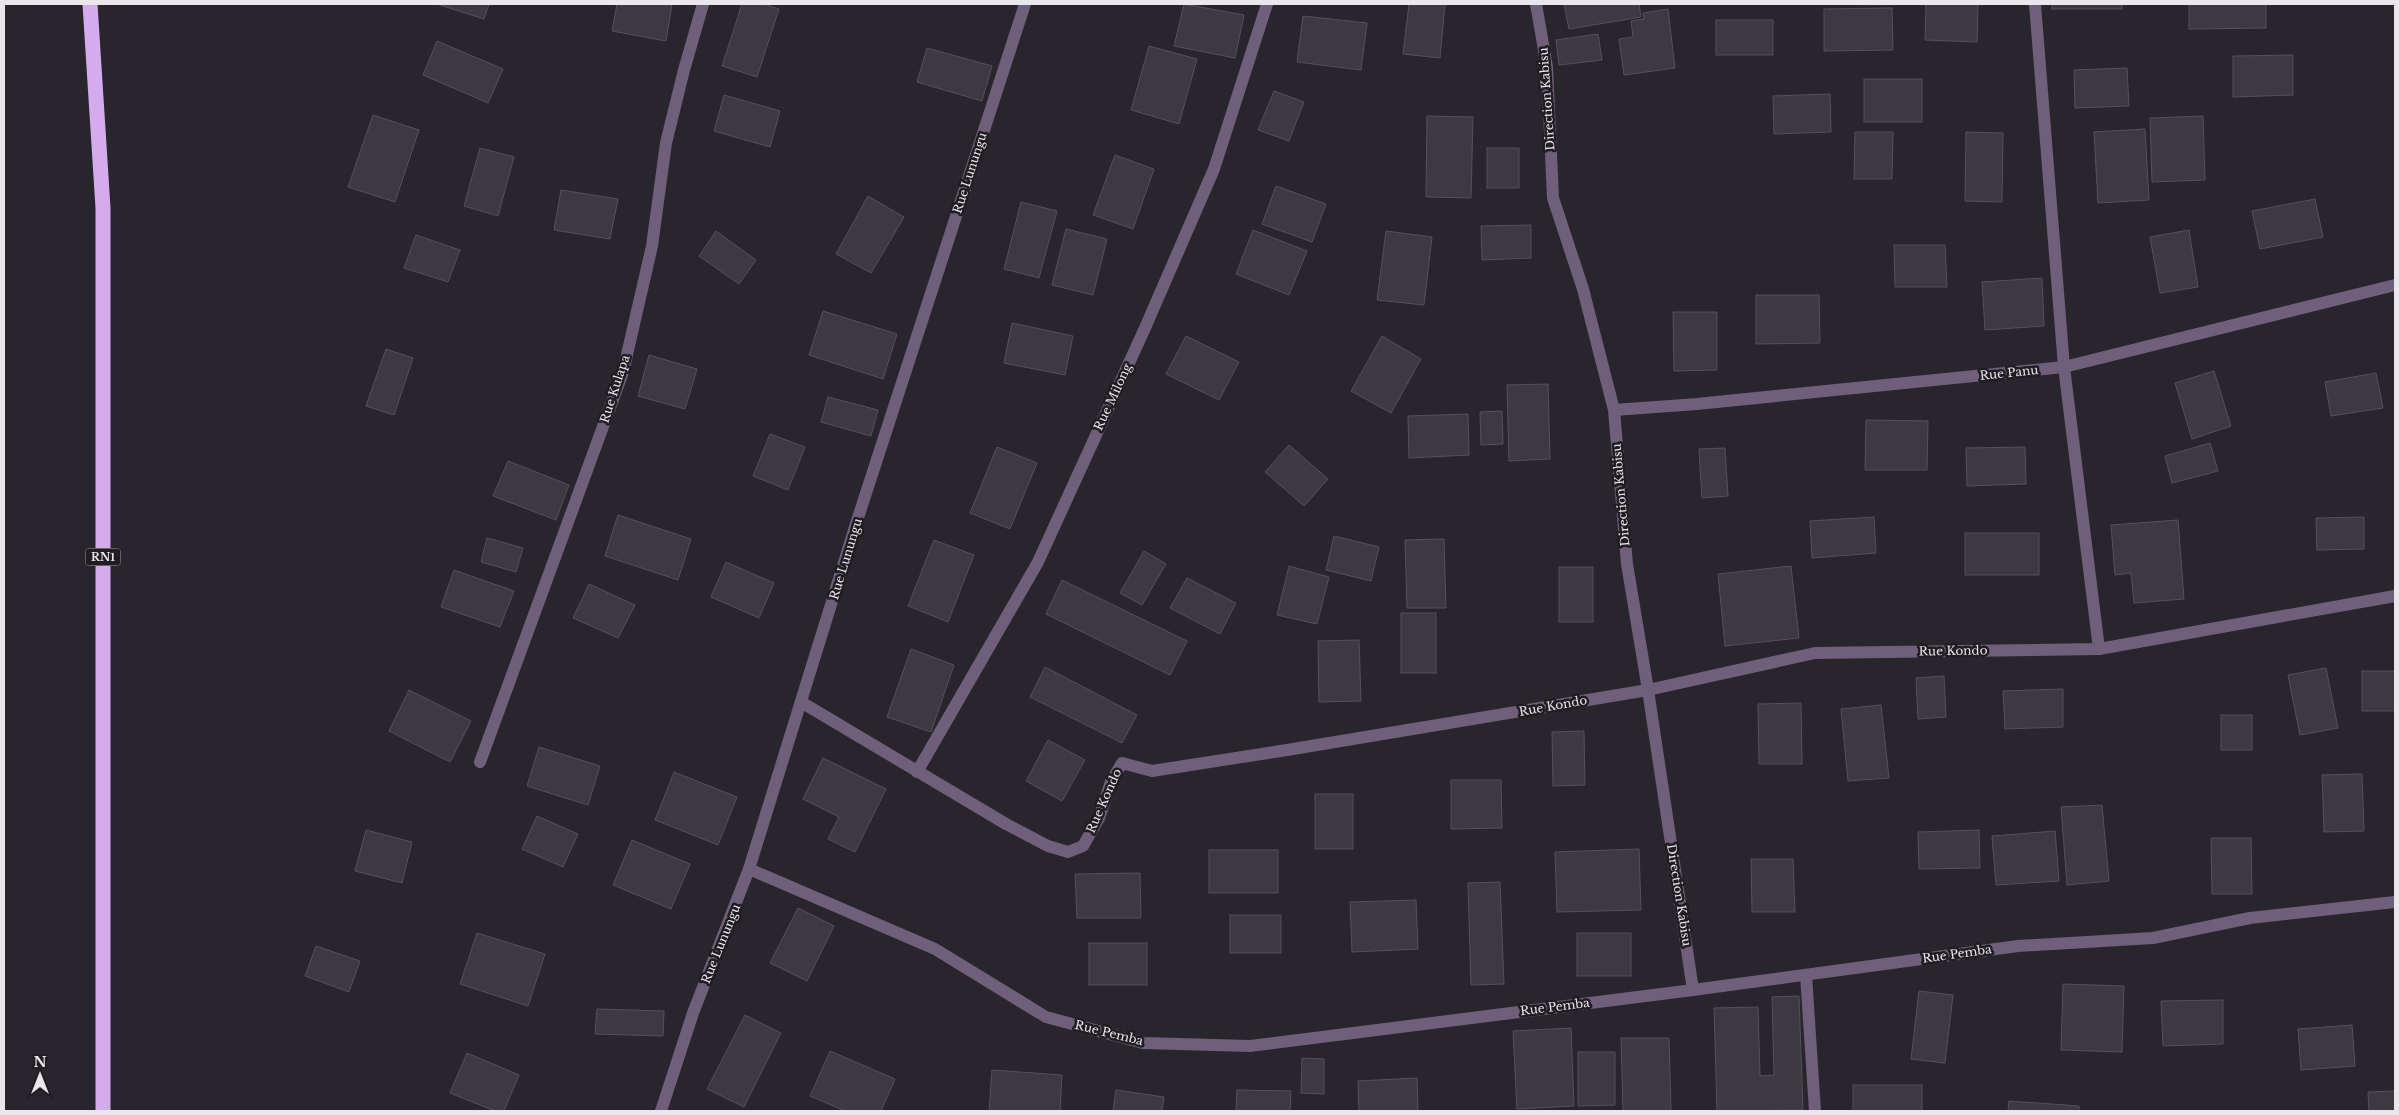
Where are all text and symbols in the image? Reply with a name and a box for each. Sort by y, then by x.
street label: Direction Kabisu [1535,47,1558,151]
street label: Rue Lunungu [949,130,990,215]
street label: Rue Kulapa [597,353,633,425]
street label: Rue Milong [1090,360,1135,433]
street label: Rue Panu [1979,362,2039,383]
street label: Direction Kabisu [1609,443,1632,547]
street label: Rue Lunungu [826,516,865,601]
road number: RN1 [86,548,120,566]
street label: Rue Kondo [1918,642,1988,659]
street label: Rue Kondo [1518,692,1588,719]
street label: Rue Kondo [1083,766,1124,835]
street label: Direction Kabisu [1664,843,1695,947]
street label: Rue Lunungu [698,902,743,986]
street label: Rue Pemba [1921,941,1993,966]
street label: Rue Pemba [1519,995,1591,1018]
street label: Rue Pemba [1073,1017,1145,1048]
north arrow [15,1050,65,1100]
text: N [33,1053,47,1071]

